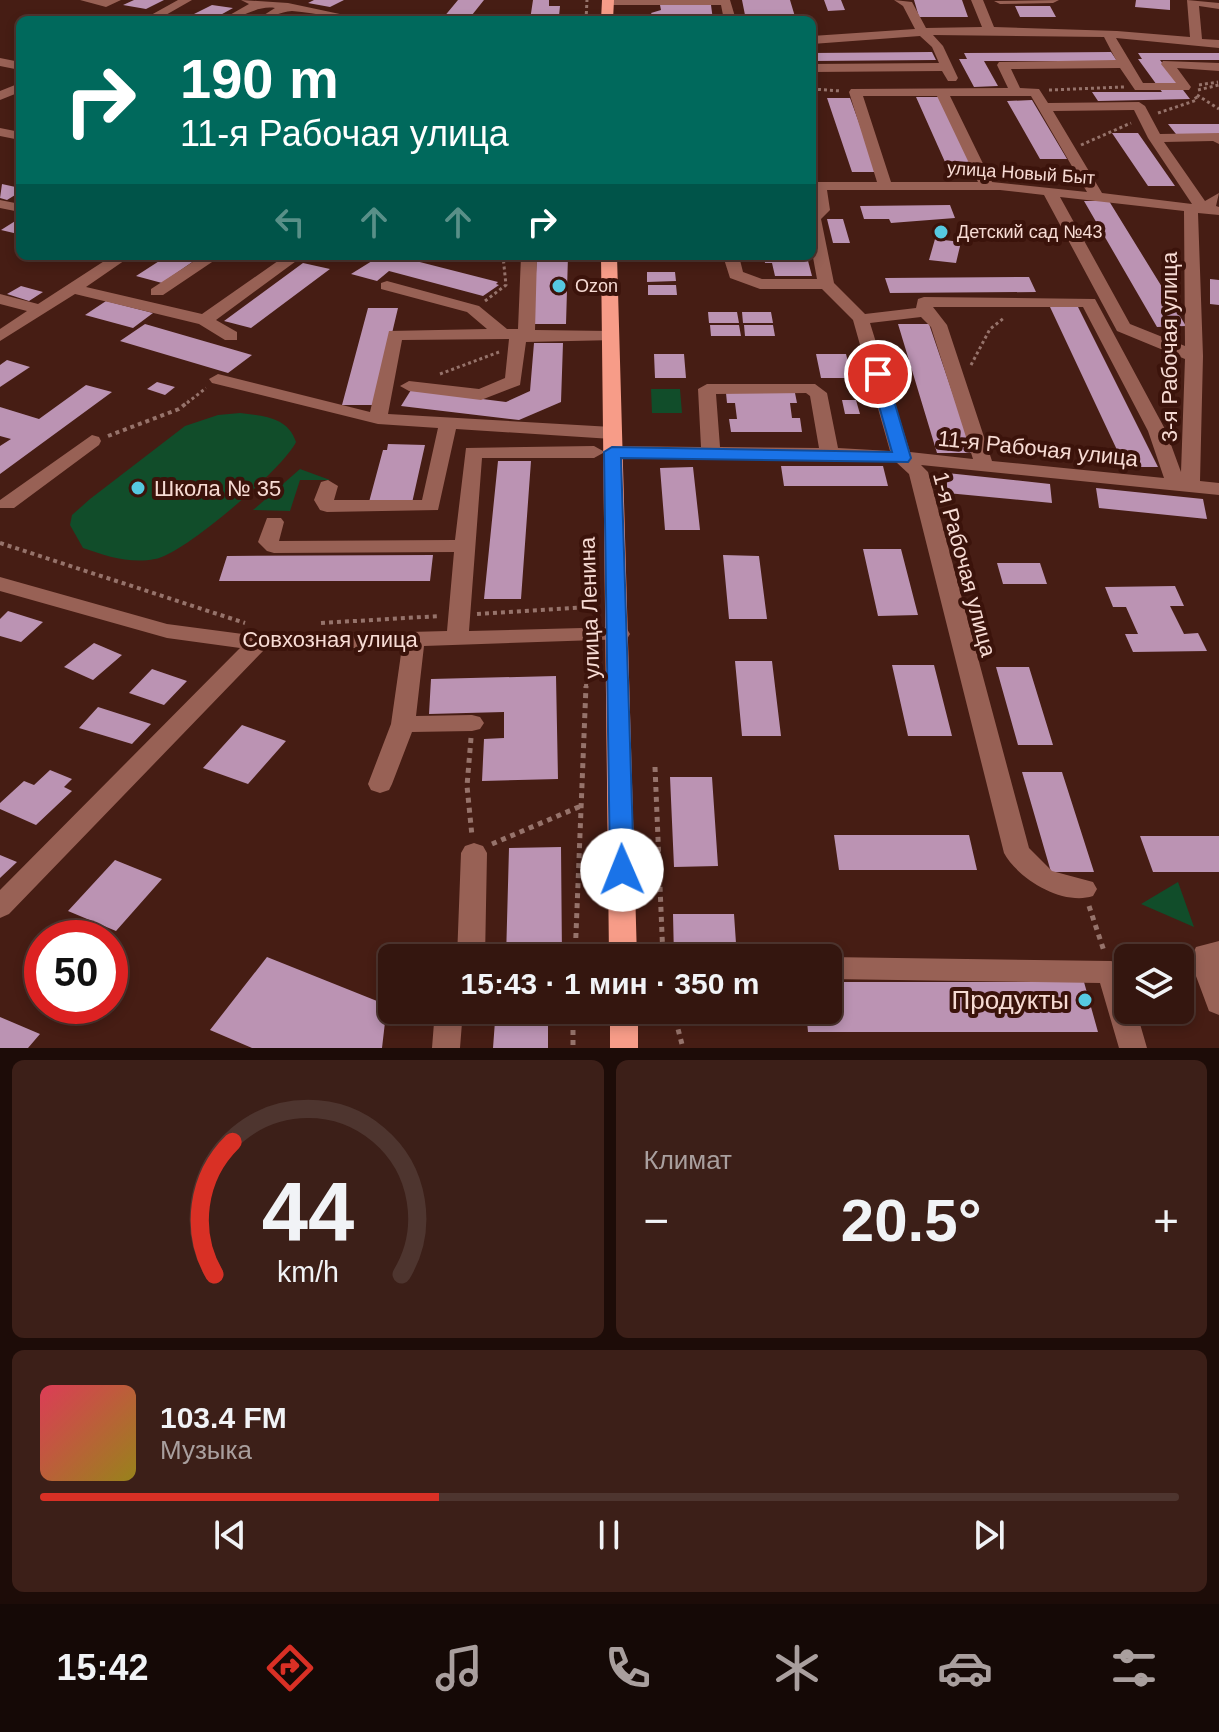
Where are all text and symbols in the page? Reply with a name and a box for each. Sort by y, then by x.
text: 190 m [180,47,339,110]
icon: right [48,48,152,152]
text: 11-я Рабочая улица [180,113,509,154]
street label: улица Новый Быт [946,158,1096,188]
icon: left [268,200,312,244]
icon: ahead [352,200,396,244]
icon: ahead [436,200,480,244]
icon: right [520,200,564,244]
place label: Детский сад №43 [957,222,1102,242]
marker: Детский сад №43 [932,223,950,241]
street label: 3-я Рабочая улица [1157,251,1182,442]
place label: Ozon [575,276,618,296]
marker: Ozon [550,277,568,295]
pin [844,340,912,408]
icon: arrive [856,352,900,396]
street label: 11-я Рабочая улица [937,426,1140,472]
street label: 1-я Рабочая улица [928,469,1001,660]
place label: Школа № 35 [154,476,281,501]
marker: Школа № 35 [129,479,147,497]
street label: улица Ленина [575,536,604,679]
street label: Совхозная улица [242,627,419,652]
position arrow [580,828,664,912]
speed limit sign: 50 [24,920,128,1024]
map controls [1114,944,1194,1024]
button: layers [1114,944,1194,1024]
text: 15:43 · 1 мин · 350 m [461,967,759,1000]
place label: Продукты [952,985,1069,1015]
marker: Продукты [1076,991,1094,1009]
text: Климат [644,1145,732,1175]
text: 44 [261,1166,354,1259]
text: 20.5° [841,1187,982,1254]
text: − [644,1196,669,1245]
text: + [1153,1196,1179,1245]
text: km/h [277,1256,339,1288]
text: 103.4 FM [160,1401,287,1434]
text: Музыка [160,1435,252,1465]
icon: previous [208,1513,252,1557]
icon: pause [587,1513,631,1557]
icon: next [967,1513,1011,1557]
icon: directions [262,1640,318,1696]
icon: music [431,1640,487,1696]
icon: phone [600,1640,656,1696]
icon: climate [769,1640,825,1696]
icon: car [937,1640,993,1696]
icon: filters [1106,1640,1162,1696]
text: 15:42 [56,1647,149,1688]

